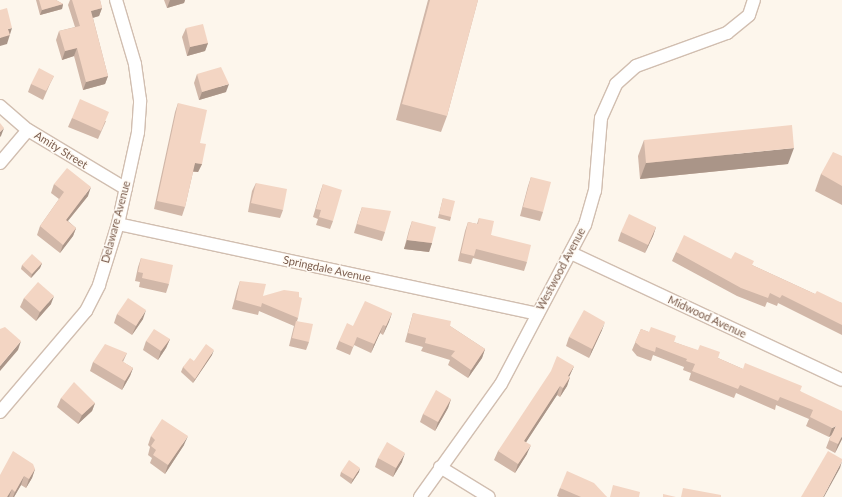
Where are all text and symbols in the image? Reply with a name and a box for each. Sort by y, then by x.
street label: Amity Street [32,128,90,172]
street label: Delaware Avenue [99,179,133,265]
street label: Westwood Avenue [534,225,588,313]
street label: Springdale Avenue [282,253,372,285]
street label: Midwood Avenue [666,293,748,341]

